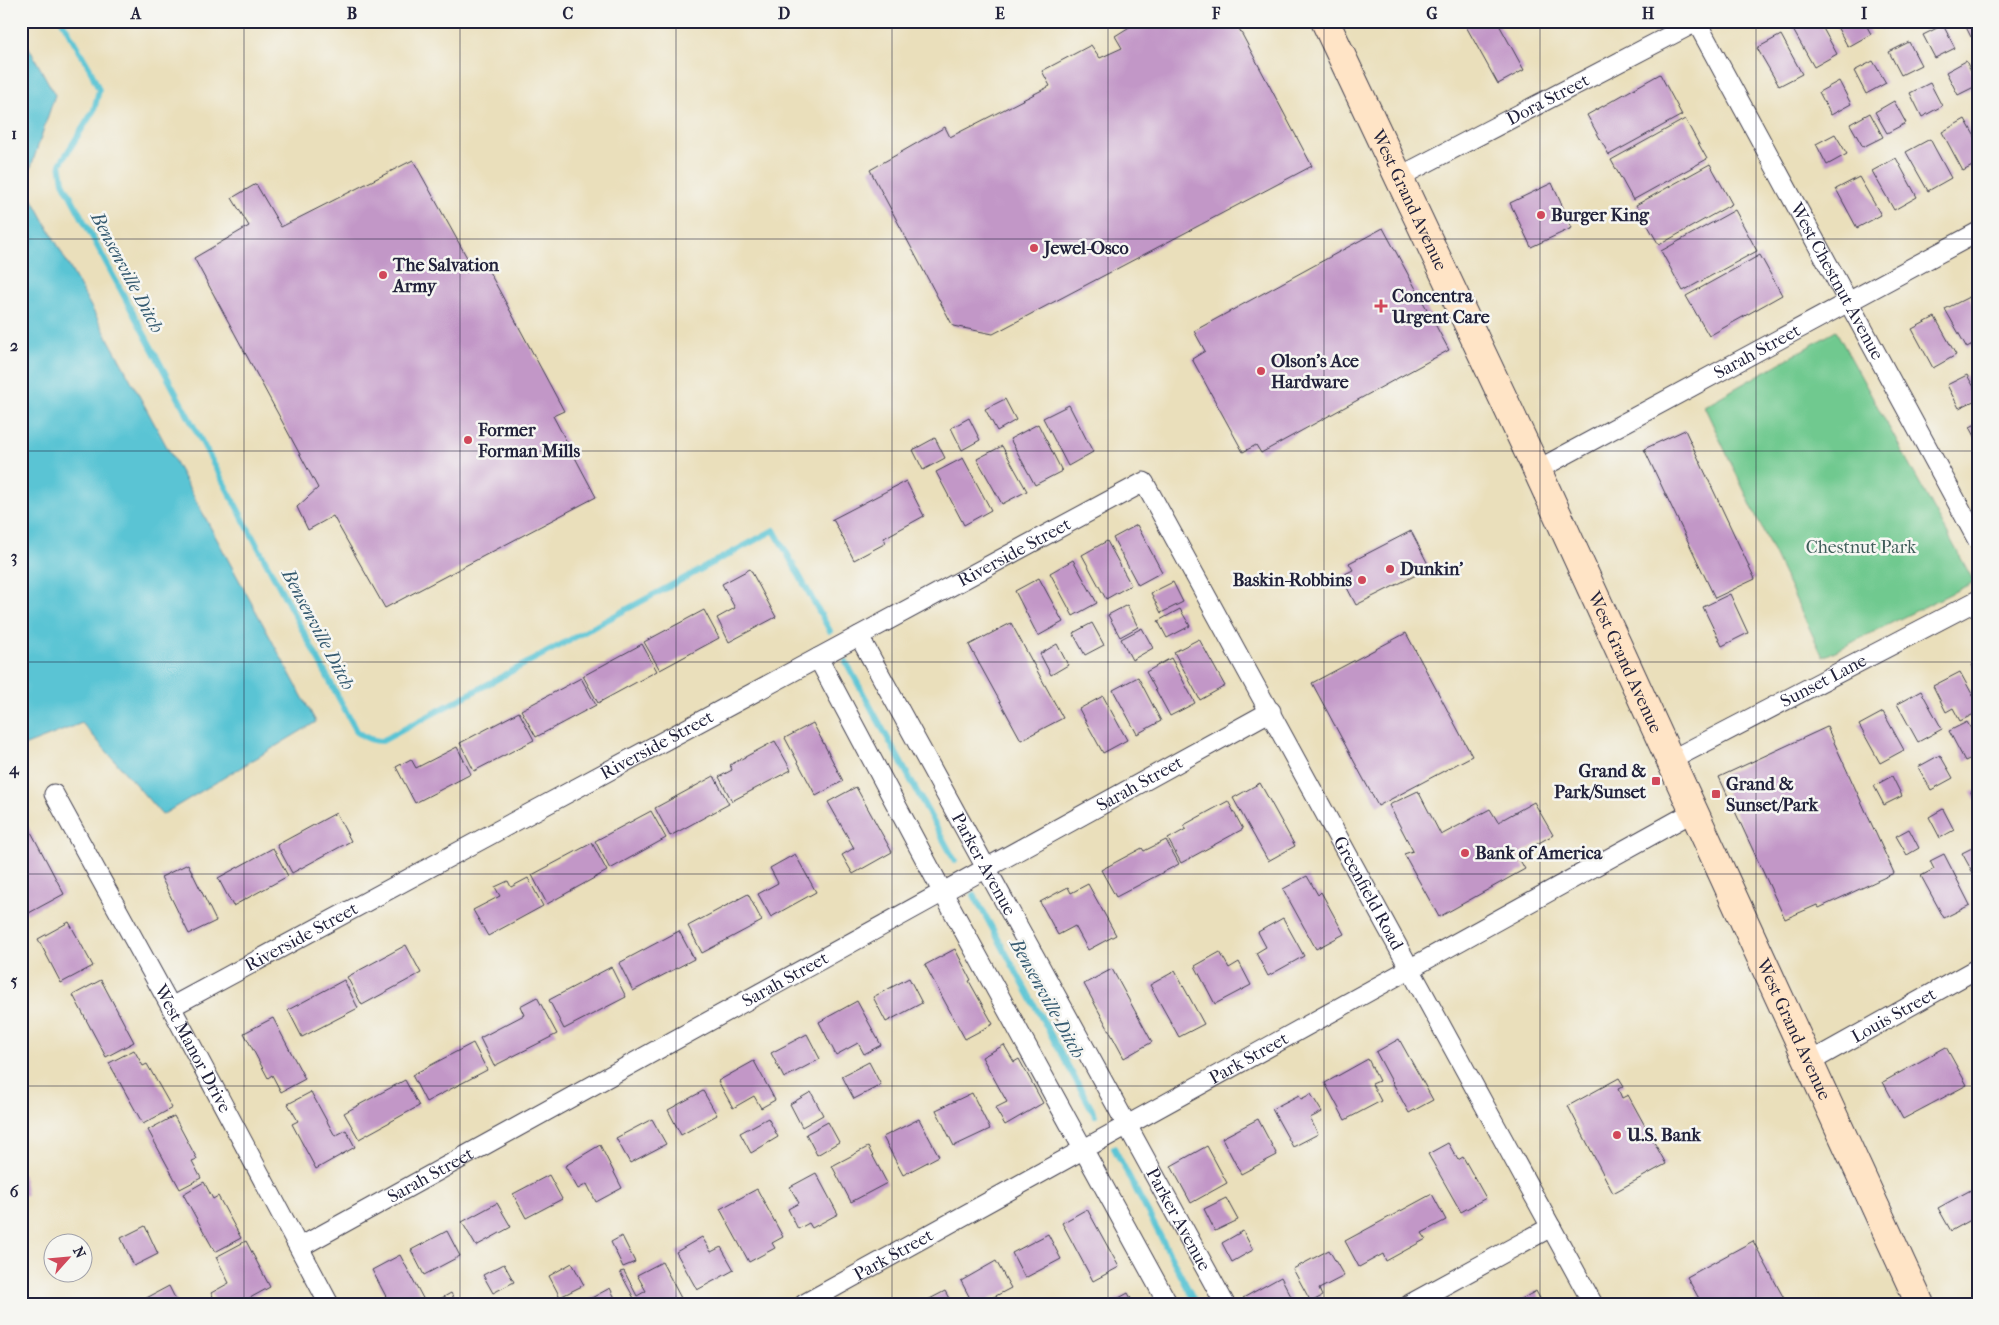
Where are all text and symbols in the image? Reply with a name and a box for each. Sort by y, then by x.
text: A [130,4,142,23]
text: B [347,4,357,23]
text: C [563,4,574,23]
text: D [778,4,790,23]
text: E [995,4,1005,23]
text: F [1211,4,1221,23]
text: G [1426,4,1438,23]
text: H [1642,4,1655,23]
text: I [1861,4,1868,23]
street label: Dora Street [1503,69,1593,130]
text: 1 [11,124,17,143]
street label: West Grand Avenue [1366,126,1451,274]
street label: West Chestnut Avenue [1785,198,1888,364]
place label: Burger King [1551,205,1650,226]
water label: Bensenville Ditch [86,207,168,337]
marker: Burger King [1535,209,1547,221]
place label: Jewel-Osco [1042,238,1129,259]
marker: Jewel-Osco [1028,242,1040,254]
place label: The Salvation Army [392,255,499,297]
marker: The Salvation Army [377,269,389,281]
place label: Concentra Urgent Care [1391,286,1490,328]
marker: Concentra Urgent Care [1374,299,1388,313]
street label: Sarah Street [1710,320,1805,384]
text: 2 [10,336,18,355]
place label: Olson's Ace Hardware [1271,351,1359,393]
marker: Olson's Ace Hardware [1255,365,1267,377]
place label: Former Forman Mills [477,420,581,462]
marker: Former Forman Mills [462,434,474,446]
street label: Riverside Street [954,513,1075,592]
park label: Chestnut Park [1806,537,1917,558]
text: 3 [11,547,17,567]
place label: Dunkin' [1400,559,1463,580]
marker: Dunkin' [1384,563,1396,575]
water label: Bensenville Ditch [277,564,359,694]
place label: Baskin-Robbins [1233,570,1352,591]
marker: Baskin-Robbins [1356,574,1368,586]
street label: West Grand Avenue [1583,587,1666,736]
street label: Sunset Lane [1777,650,1870,712]
street label: Riverside Street [597,706,718,784]
street label: Sarah Street [1093,752,1187,816]
text: 4 [8,759,20,779]
place label: Grand & Park/Sunset [1554,761,1647,803]
place label: Grand & Sunset/Park [1726,774,1819,816]
marker: Grand & Park/Sunset [1650,775,1662,787]
marker: Grand & Sunset/Park [1710,788,1722,800]
street label: Parker Avenue [947,809,1020,919]
street label: Greenfield Road [1329,833,1408,954]
place label: Bank of America [1475,843,1603,864]
marker: Bank of America [1459,847,1471,859]
street label: Riverside Street [241,898,362,976]
water label: Bensenville Ditch [1005,934,1089,1062]
street label: Sarah Street [739,947,832,1012]
street label: West Grand Avenue [1751,955,1835,1104]
text: 5 [11,971,18,990]
street label: West Manor Drive [149,980,235,1116]
street label: Louis Street [1848,983,1940,1048]
street label: Park Street [1205,1028,1292,1089]
place label: U.S. Bank [1626,1125,1702,1146]
marker: U.S. Bank [1611,1129,1623,1141]
street label: Sarah Street [384,1143,478,1208]
street label: Parker Avenue [1141,1164,1215,1275]
text: 6 [10,1182,19,1201]
street label: Park Street [850,1224,937,1285]
north arrow [42,1232,92,1282]
text: N [69,1244,89,1261]

